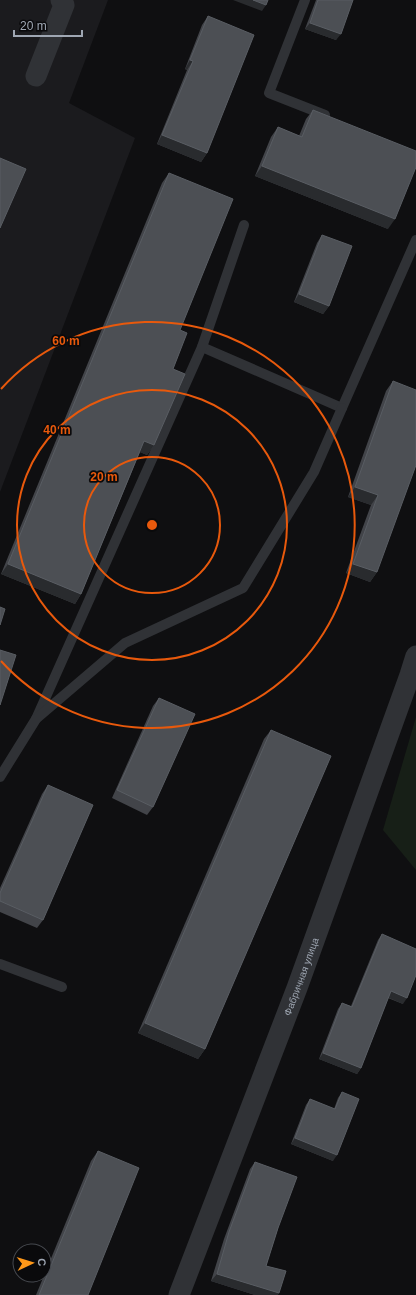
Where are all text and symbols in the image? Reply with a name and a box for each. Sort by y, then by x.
scale bar [14,12,82,38]
text: 20 m [20,19,47,33]
text: 60 m [52,334,80,348]
text: 40 m [43,423,71,437]
text: 20 m [90,470,118,484]
centre of rings [145,518,159,532]
street label: Фабричная улица [282,936,321,1017]
north arrow [12,1243,52,1283]
text: С [36,1258,48,1267]

